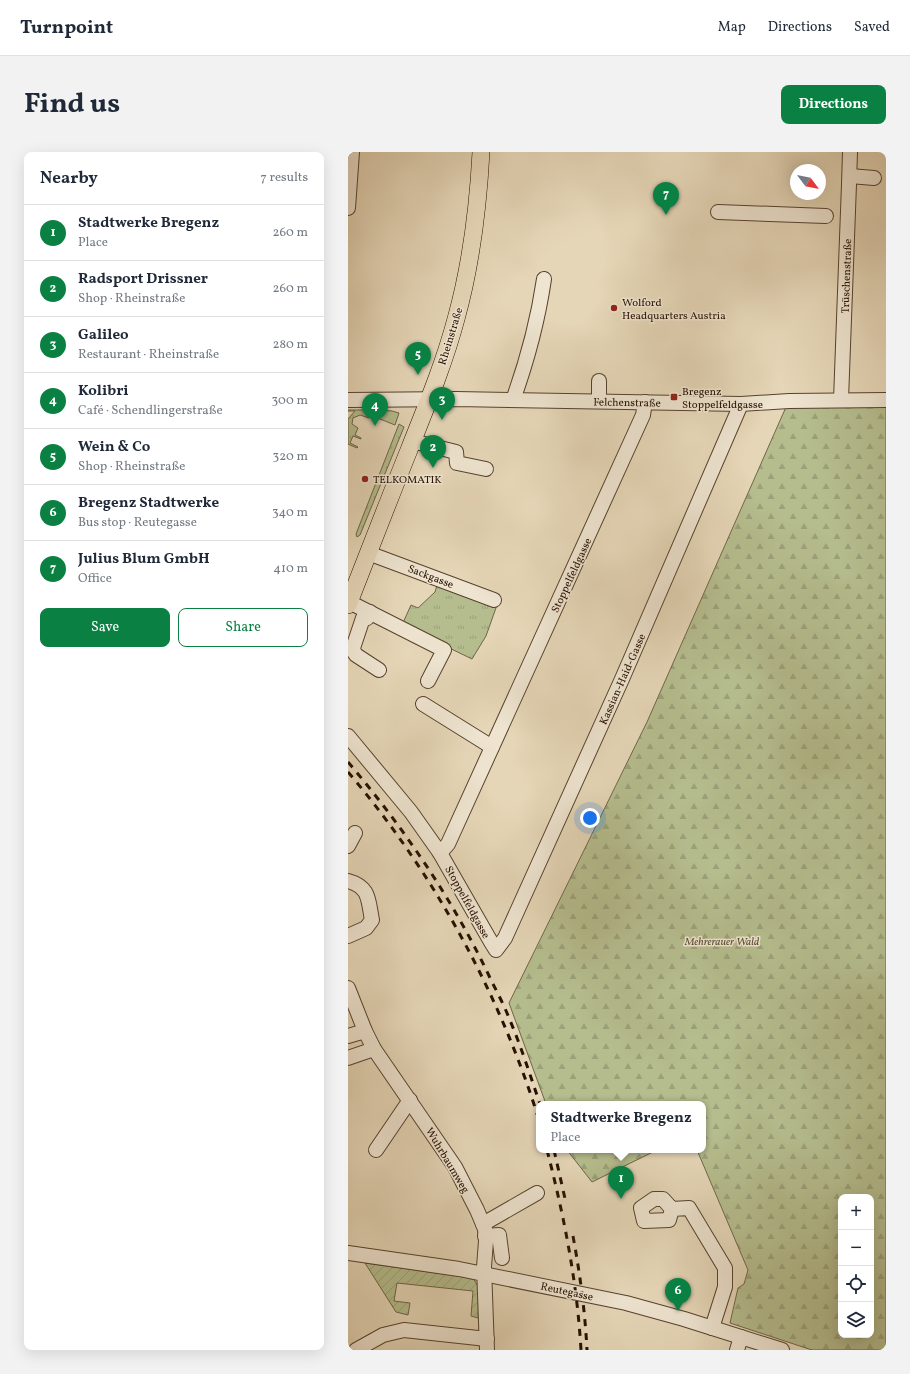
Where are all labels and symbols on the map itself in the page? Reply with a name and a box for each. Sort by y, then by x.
north arrow [790,164,826,200]
pin: 7 [653,182,679,215]
street label: Trüschenstraße [839,238,856,314]
place label: Wolford Headquarters Austria [622,296,726,324]
marker: Wolford Headquarters Austria [609,303,619,313]
street label: Rheinstraße [436,306,467,367]
pin: 5 [405,342,431,375]
place label: Bregenz Stoppelfeldgasse [682,385,763,413]
pin: 3 [429,387,455,420]
marker: Bregenz Stoppelfeldgasse [669,392,679,402]
pin: 4 [362,393,388,426]
street label: Felchenstraße [593,395,661,412]
pin: 2 [420,435,446,468]
place label: TELKOMATIK [373,473,442,488]
marker: TELKOMATIK [360,474,370,484]
street label: Stoppelfeldgasse [548,536,596,616]
street label: Sackgasse [405,562,456,593]
street label: Kassian-Haid-Gasse [597,632,650,728]
your location [580,808,600,828]
street label: Stoppelfeldgasse [440,864,493,942]
park label: Mehrerauer Wald [684,935,760,950]
street label: Wuhrbaumweg [421,1125,472,1197]
pin: 1 [608,1166,634,1199]
pin: 6 [665,1278,691,1311]
street label: Reutegasse [539,1280,594,1305]

